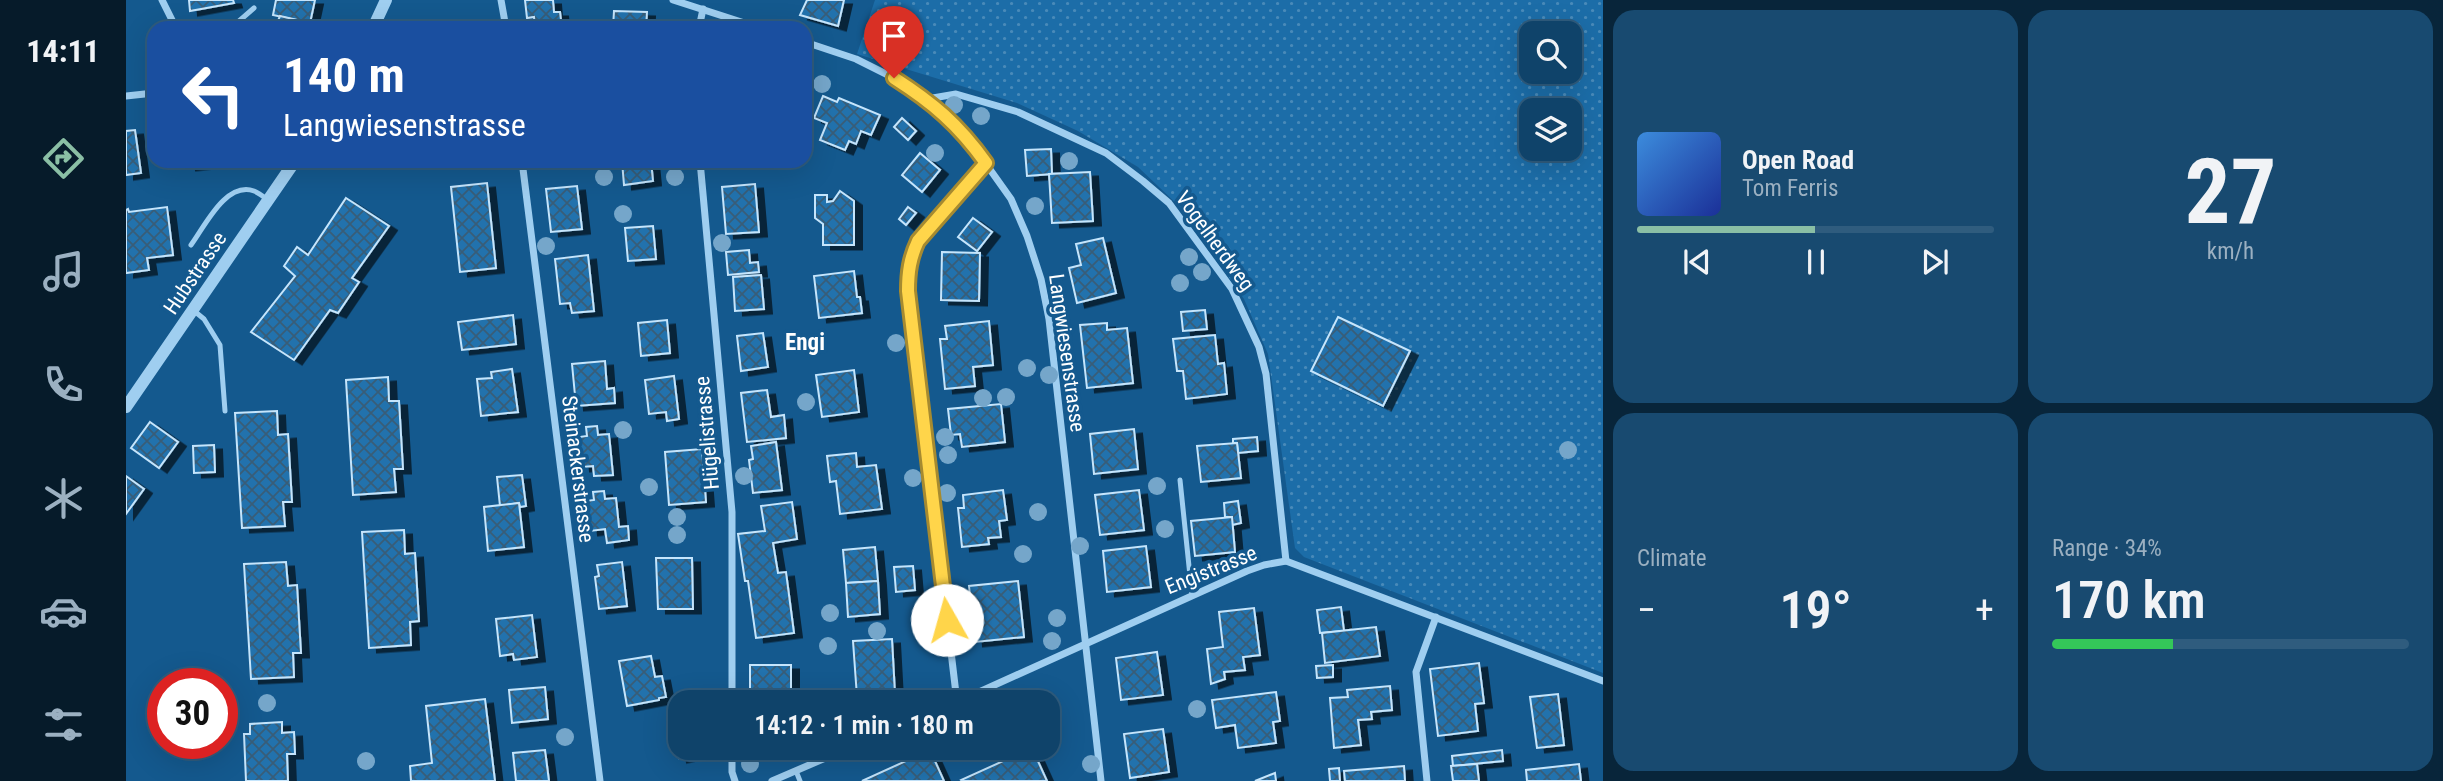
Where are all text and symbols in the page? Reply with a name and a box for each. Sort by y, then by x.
pin [864,6,924,78]
icon: arrive [875,17,913,55]
map controls [1519,21,1582,161]
button: search [1519,21,1582,84]
text: 14:11 [26,32,100,70]
text: 140 m [283,47,405,104]
icon: left [168,49,259,140]
button: layers [1519,98,1582,161]
text: Langwiesenstrasse [283,106,526,144]
icon: directions [39,134,88,183]
text: 27 [2185,139,2276,245]
text: Open Road [1742,145,1854,175]
text: Tom Ferris [1742,175,1838,202]
street label: Vogelherdweg [1171,186,1259,296]
street label: Hubstrasse [159,227,231,319]
text: km/h [2207,238,2254,265]
icon: previous [1678,243,1716,281]
icon: pause [1797,243,1835,281]
icon: next [1916,243,1954,281]
icon: music [39,247,88,296]
street label: Langwiesenstrasse [1044,272,1090,434]
district label: Engi [785,329,825,356]
icon: phone [39,360,88,409]
street label: Hügelistrasse [690,375,724,491]
street label: Steinackerstrasse [557,394,599,544]
icon: climate [39,474,88,523]
text: Range · 34% [2052,535,2162,562]
street label: Engistrasse [1162,541,1260,599]
text: Climate [1637,545,1707,572]
text: 170 km [2052,570,2206,631]
text: 19° [1779,580,1852,641]
position arrow [910,583,984,657]
icon: car [39,587,88,636]
text: − [1637,588,1656,632]
text: + [1975,588,1994,632]
speed limit sign: 30 [147,668,238,759]
icon: filters [39,700,88,749]
text: 14:12 · 1 min · 180 m [754,710,974,740]

